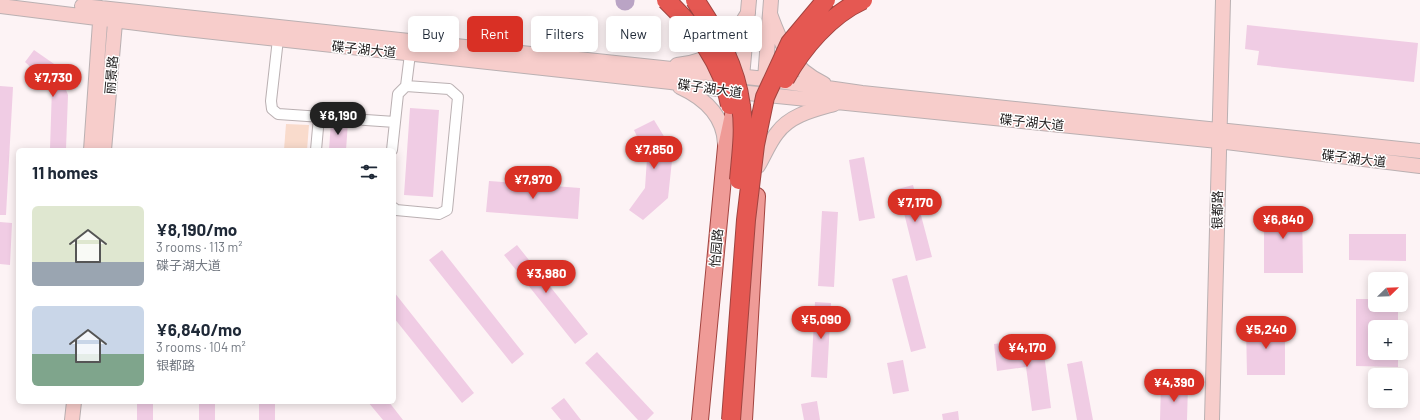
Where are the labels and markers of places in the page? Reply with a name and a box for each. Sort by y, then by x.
pin: ¥7,730 [20,64,86,98]
pin: ¥8,190 [305,102,371,136]
pin: ¥7,850 [621,136,687,170]
pin: ¥7,970 [500,166,566,200]
pin: ¥7,170 [882,189,948,223]
pin: ¥6,840 [1250,206,1316,240]
pin: ¥3,980 [513,260,579,294]
pin: ¥5,090 [788,306,854,340]
pin: ¥5,240 [1233,316,1299,350]
pin: ¥4,170 [994,334,1060,368]
pin: ¥4,390 [1141,369,1207,403]

